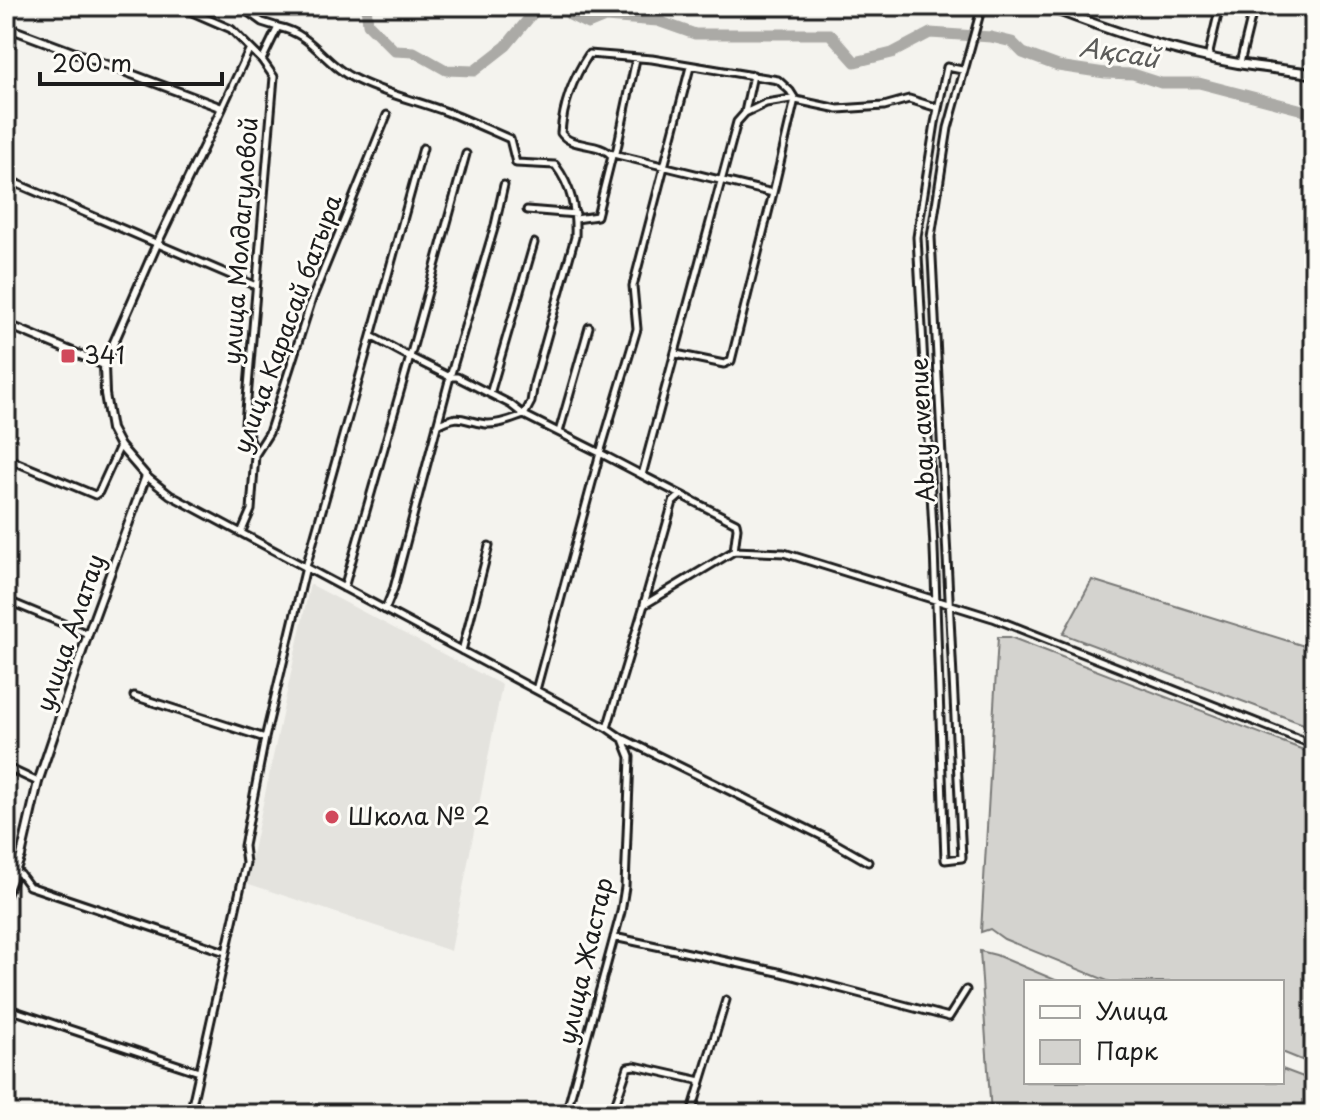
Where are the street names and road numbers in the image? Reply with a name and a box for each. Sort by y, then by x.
street label: улица Молдагуловой [212,116,266,366]
street label: улица Карасай батыра [223,189,350,458]
street label: Abay avenue [899,357,943,503]
street label: улица Алатау [25,549,113,716]
street label: улица Жастар [547,874,621,1047]

